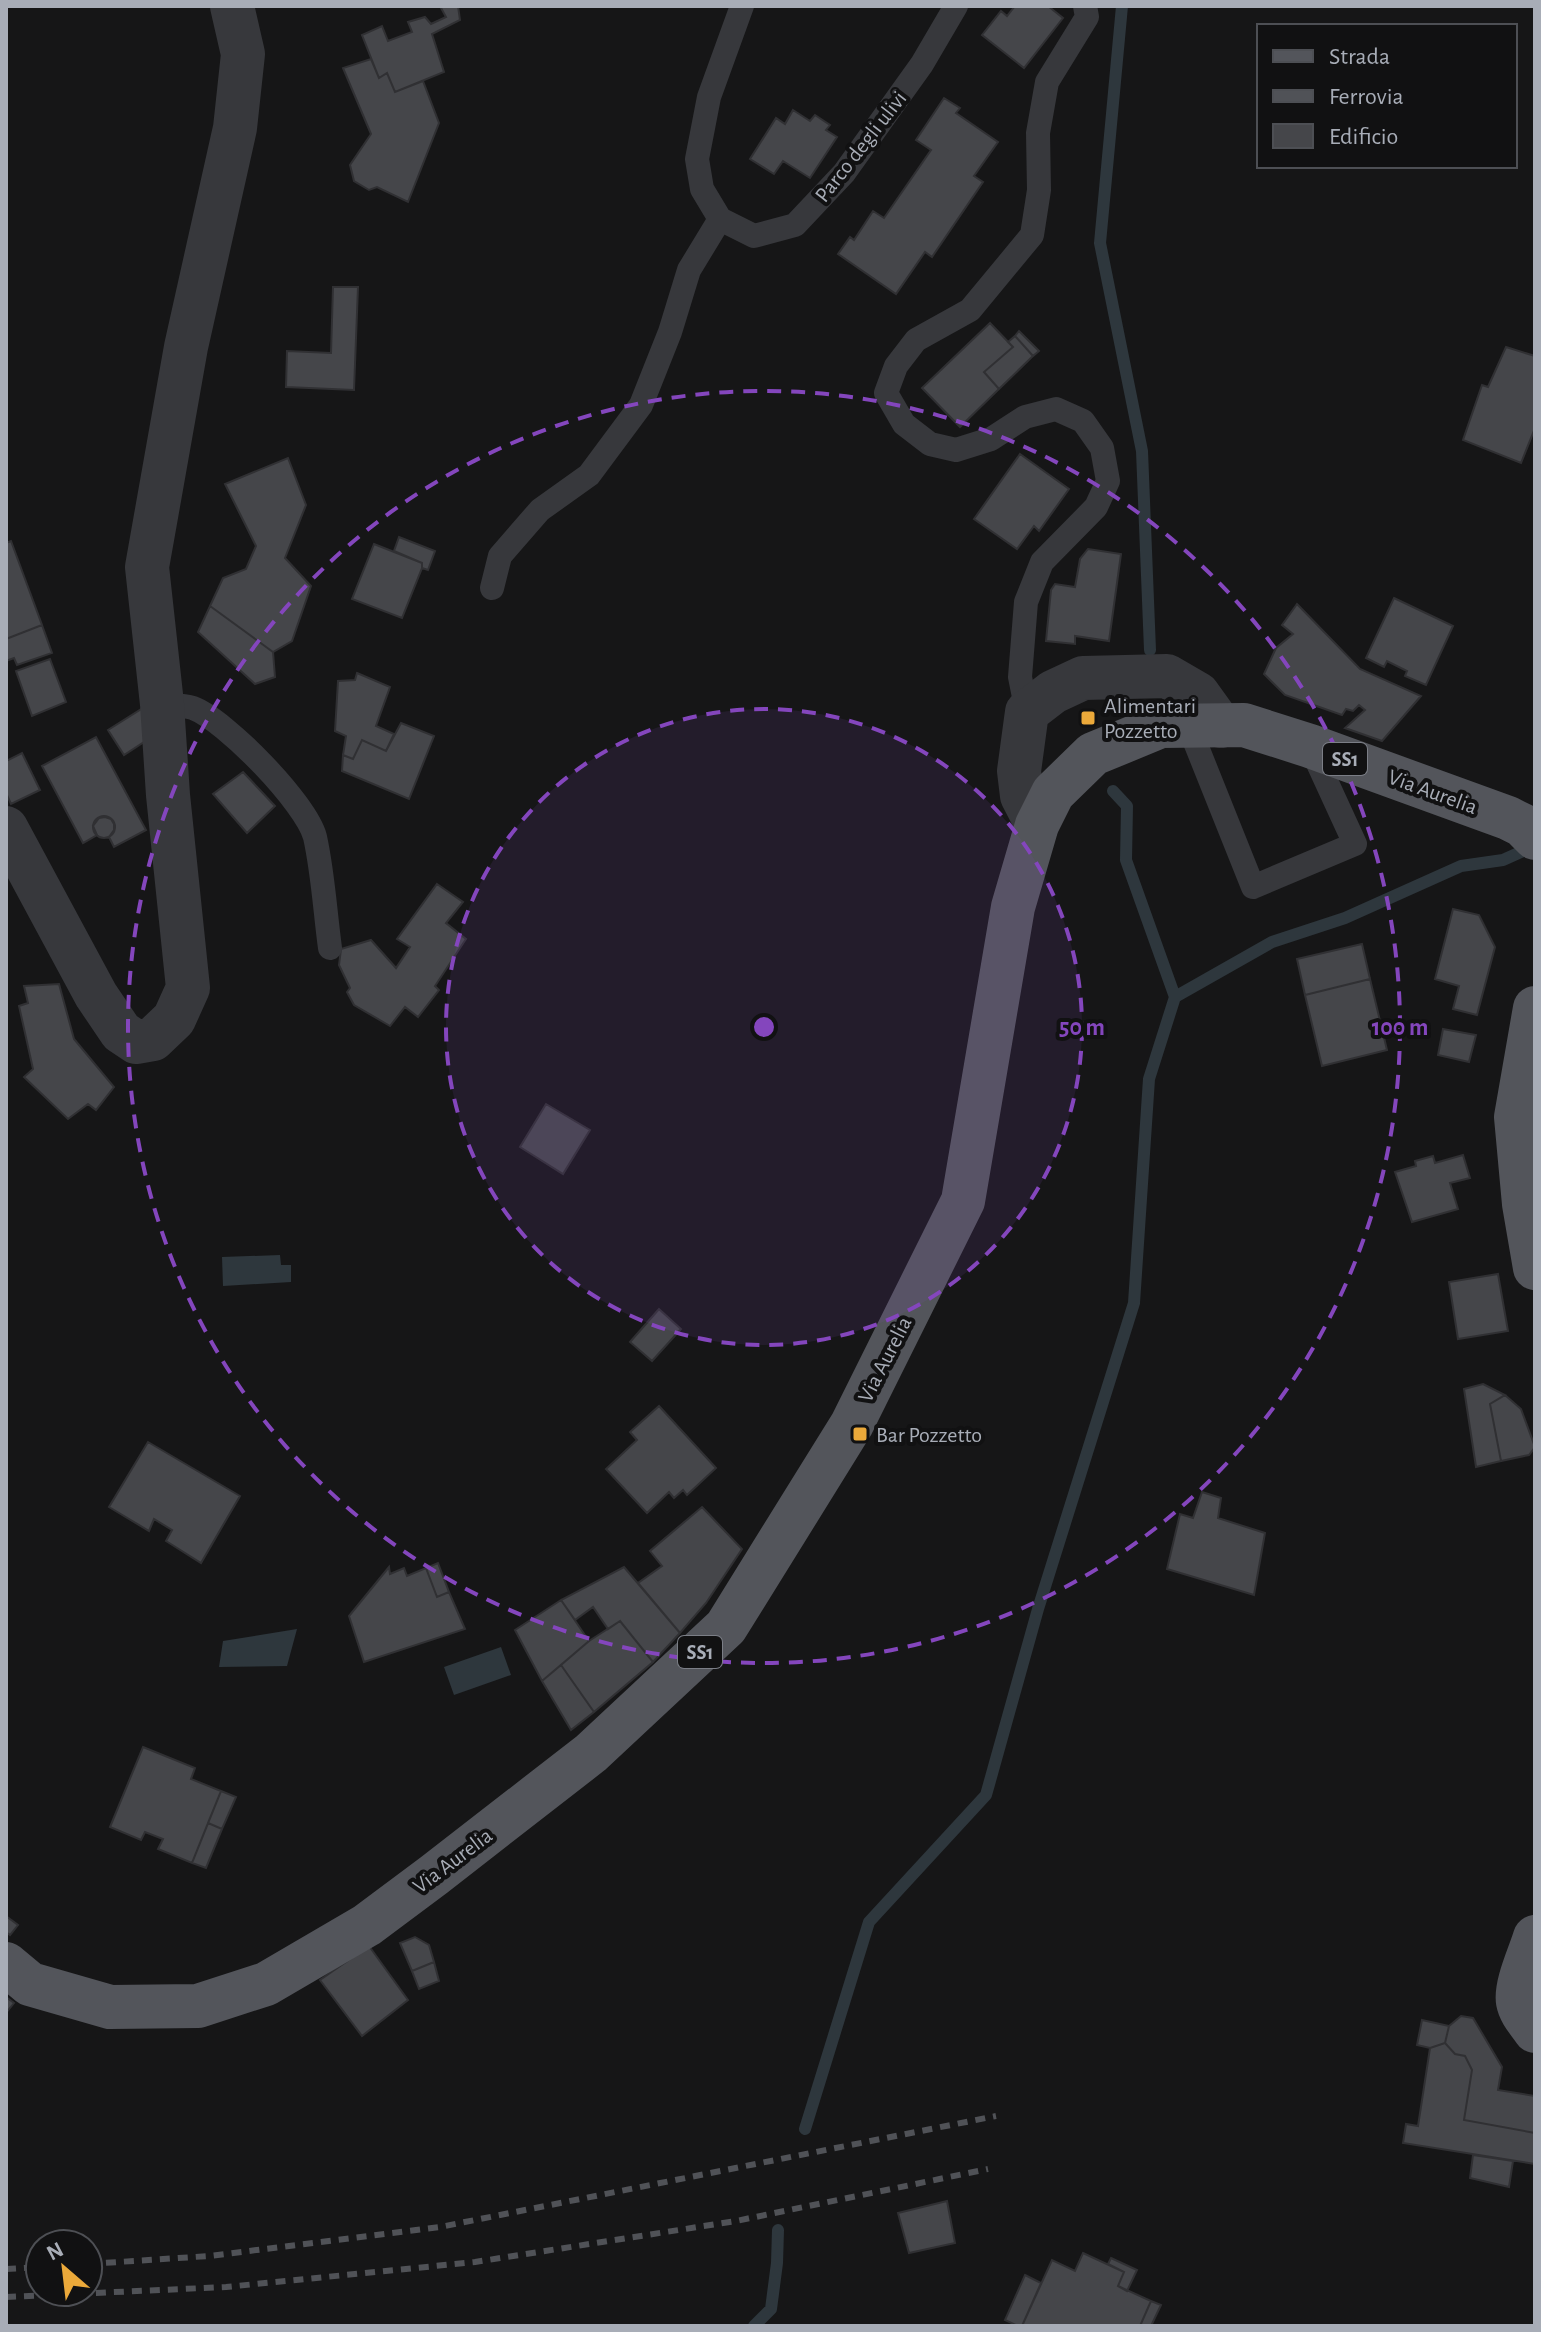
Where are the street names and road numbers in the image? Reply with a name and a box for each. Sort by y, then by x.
street label: Parco degli ulivi [811,87,911,206]
road number: SS1 [1323,743,1367,775]
street label: Via Aurelia [1385,766,1480,818]
street label: Via Aurelia [854,1313,916,1406]
road number: SS1 [678,1636,722,1668]
street label: Via Aurelia [409,1824,496,1898]

